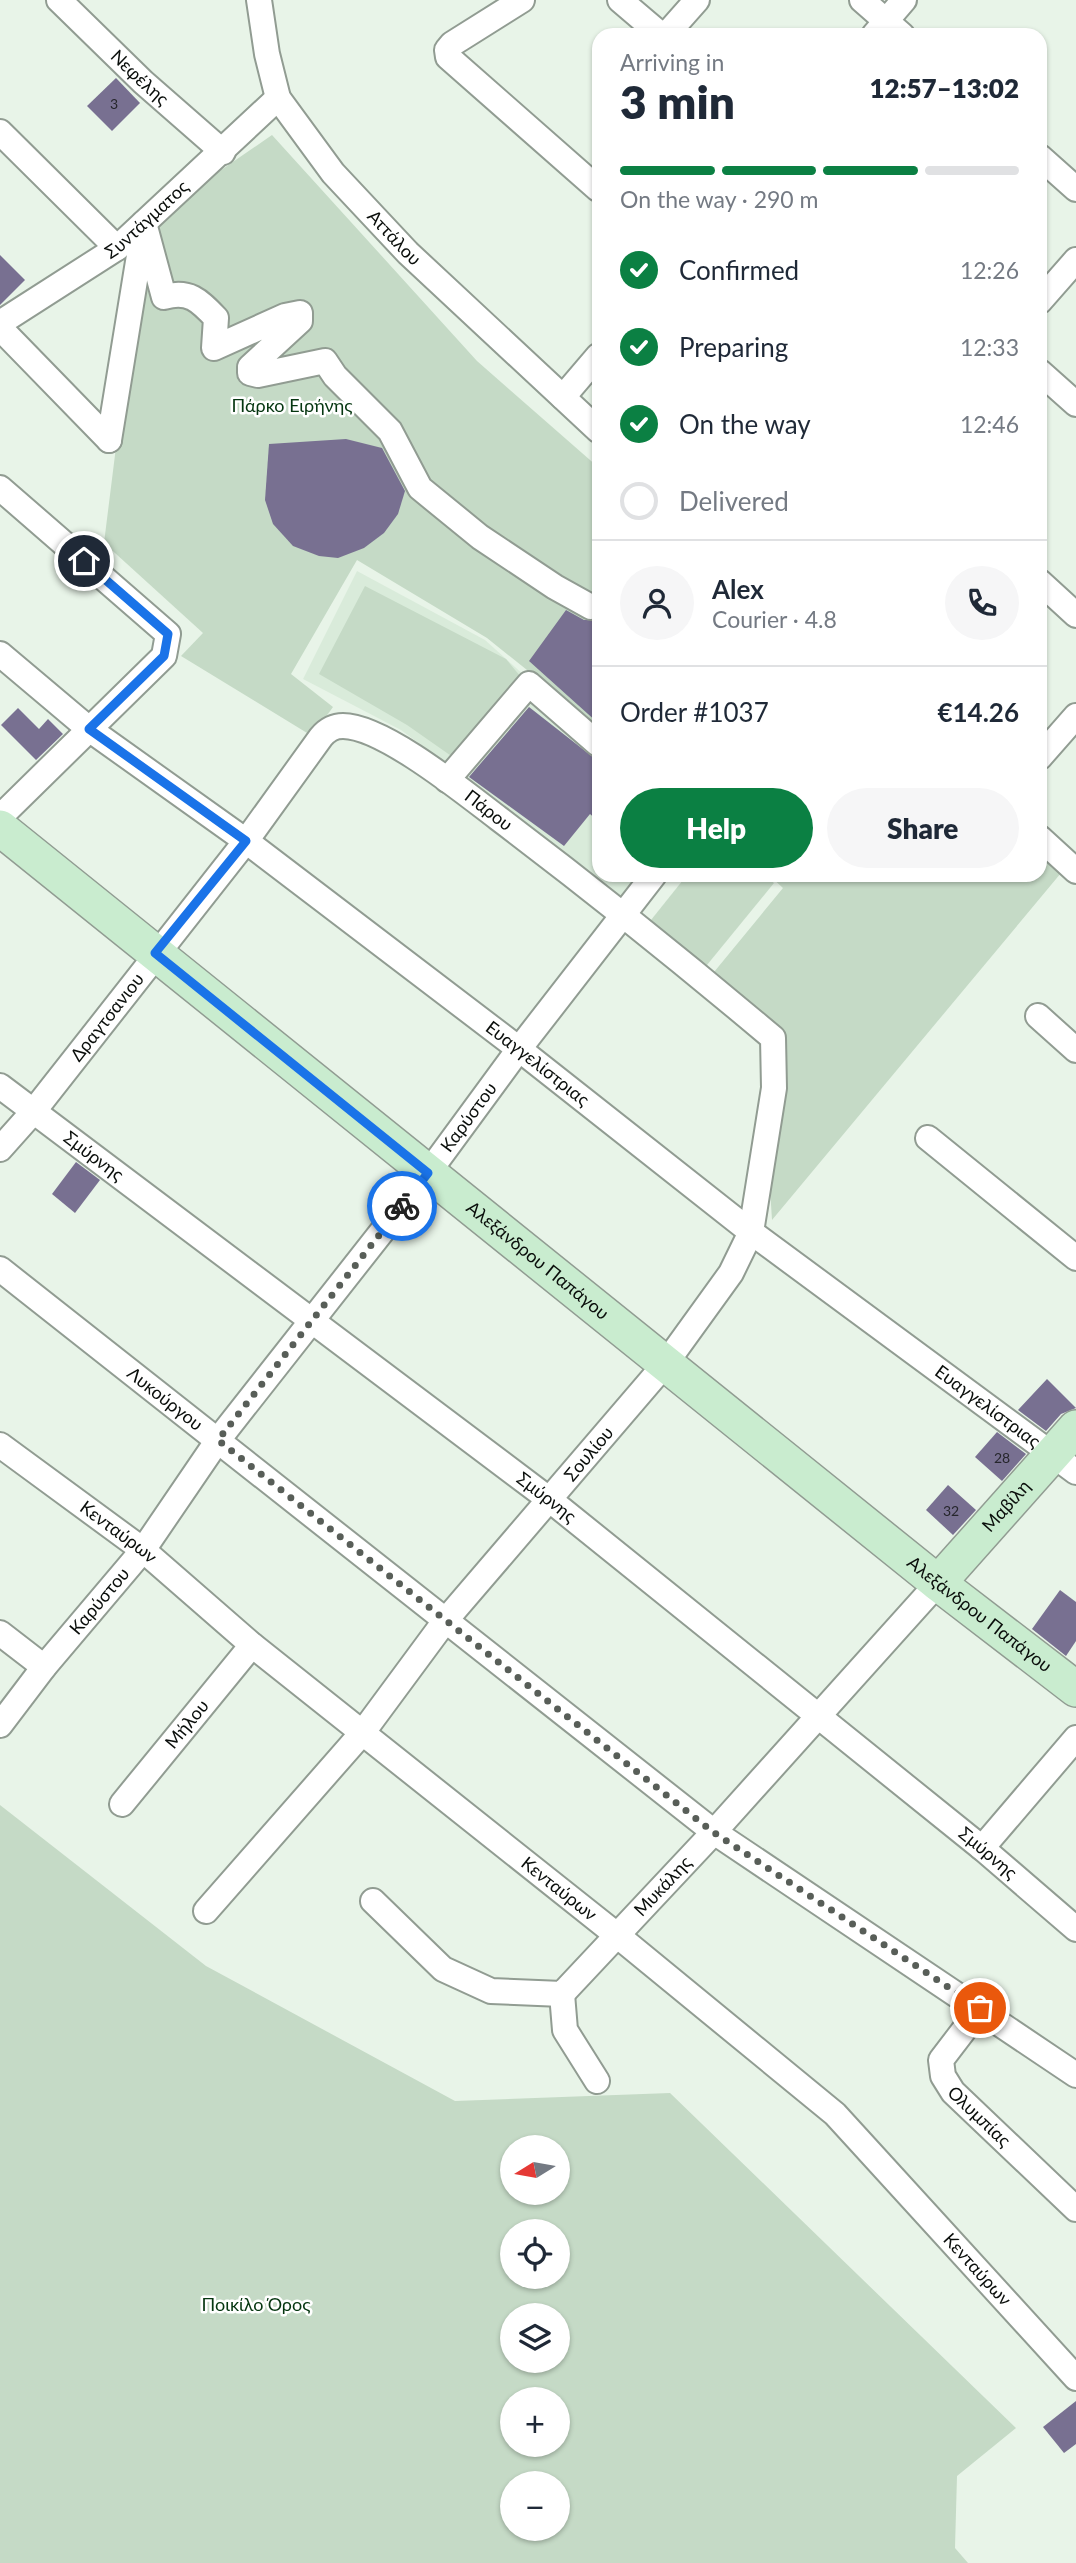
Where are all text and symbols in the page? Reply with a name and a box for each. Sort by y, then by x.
street label: Νεφέλης [107,45,174,110]
text: Arriving in [620,48,724,76]
text: 12:57–13:02 [869,72,1019,104]
text: 3 min [620,74,735,129]
house number: 3 [110,95,118,112]
street label: Συντάγματος [100,175,193,263]
text: On the way · 290 m [620,185,819,213]
street label: Αττάλου [363,205,426,269]
icon: check [620,251,658,289]
text: Confirmed [679,254,799,286]
text: 12:26 [960,256,1019,284]
icon: check [620,328,658,366]
text: Preparing [679,331,788,363]
text: 12:33 [960,333,1019,361]
park label: Πάρκο Ειρήνης [231,394,353,416]
icon: check [620,405,658,443]
text: On the way [679,408,811,440]
text: 12:46 [960,410,1019,438]
text: Delivered [679,485,789,517]
pin [54,531,114,591]
icon: home [65,542,103,580]
button: person [620,566,694,640]
button: phone [945,566,1019,640]
text: Alex [712,573,764,605]
text: Courier · 4.8 [712,605,837,633]
text: Order #1037 [620,696,769,728]
text: €14.26 [937,696,1019,728]
street label: Πάρου [461,785,517,835]
button: Help [620,788,813,868]
button: Share [827,788,1019,868]
street label: Δραγτσανιου [65,968,148,1065]
street label: Ευαγγελίστριας [482,1016,595,1111]
street label: Καρύστου [435,1077,501,1156]
street label: Σμύρνης [60,1126,129,1186]
courier [367,1171,437,1241]
icon: bike [383,1187,421,1225]
street label: Αλεξάνδρου Παπάγου [462,1196,614,1324]
street label: Ευαγγελίστριας [931,1360,1046,1452]
street label: Λυκούργου [123,1362,208,1435]
street label: Σουλίου [559,1422,617,1485]
house number: 28 [994,1449,1010,1466]
street label: Σμύρνης [513,1467,582,1527]
street label: Μαβίλη [977,1475,1035,1536]
street label: Κενταύρων [76,1496,162,1567]
house number: 32 [943,1502,959,1519]
street label: Αλεξάνδρου Παπάγου [903,1551,1057,1676]
street label: Καρύστου [64,1562,134,1639]
street label: Μήλου [160,1695,213,1753]
street label: Σμύρνης [955,1822,1023,1884]
street label: Κενταύρων [517,1851,602,1925]
street label: Μυκάλης [629,1851,696,1920]
pin [950,1978,1010,2038]
icon: bag [961,1989,999,2027]
street label: Ολυμπίας [944,2081,1016,2151]
north arrow [500,2135,570,2205]
map controls [500,2135,570,2541]
button: locate [500,2219,570,2289]
street label: Κενταύρων [939,2228,1016,2310]
park label: Ποικίλο Όρος [202,2293,311,2315]
button: layers [500,2303,570,2373]
button: + [500,2387,570,2457]
button: − [500,2471,570,2541]

